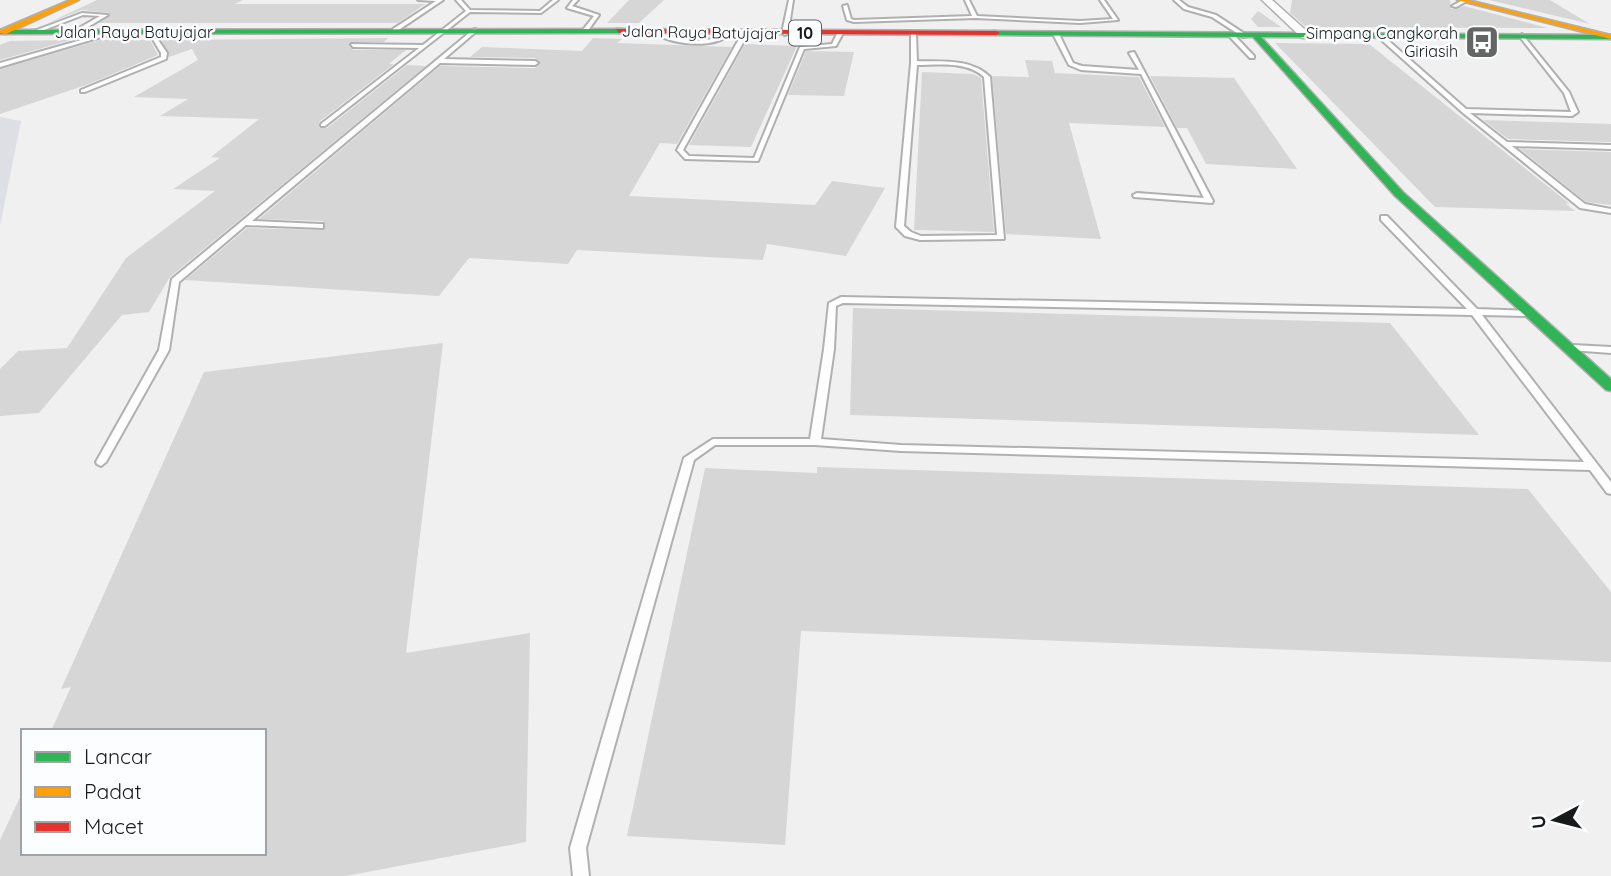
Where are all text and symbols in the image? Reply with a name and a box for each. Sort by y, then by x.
road number: 10 [789,20,821,46]
street label: Jalan Raya Batujajar [622,21,780,43]
street label: Jalan Raya Batujajar [55,22,213,42]
place label: Simpang Cangkorah Giriasih [1306,23,1458,61]
bus stop icon: Simpang Cangkorah Giriasih [1463,23,1501,61]
legend [21,729,266,855]
text: Lancar [84,743,152,769]
text: Padat [84,778,142,804]
north arrow [1520,785,1590,855]
text: Macet [84,813,144,839]
text: U [1525,814,1551,830]

